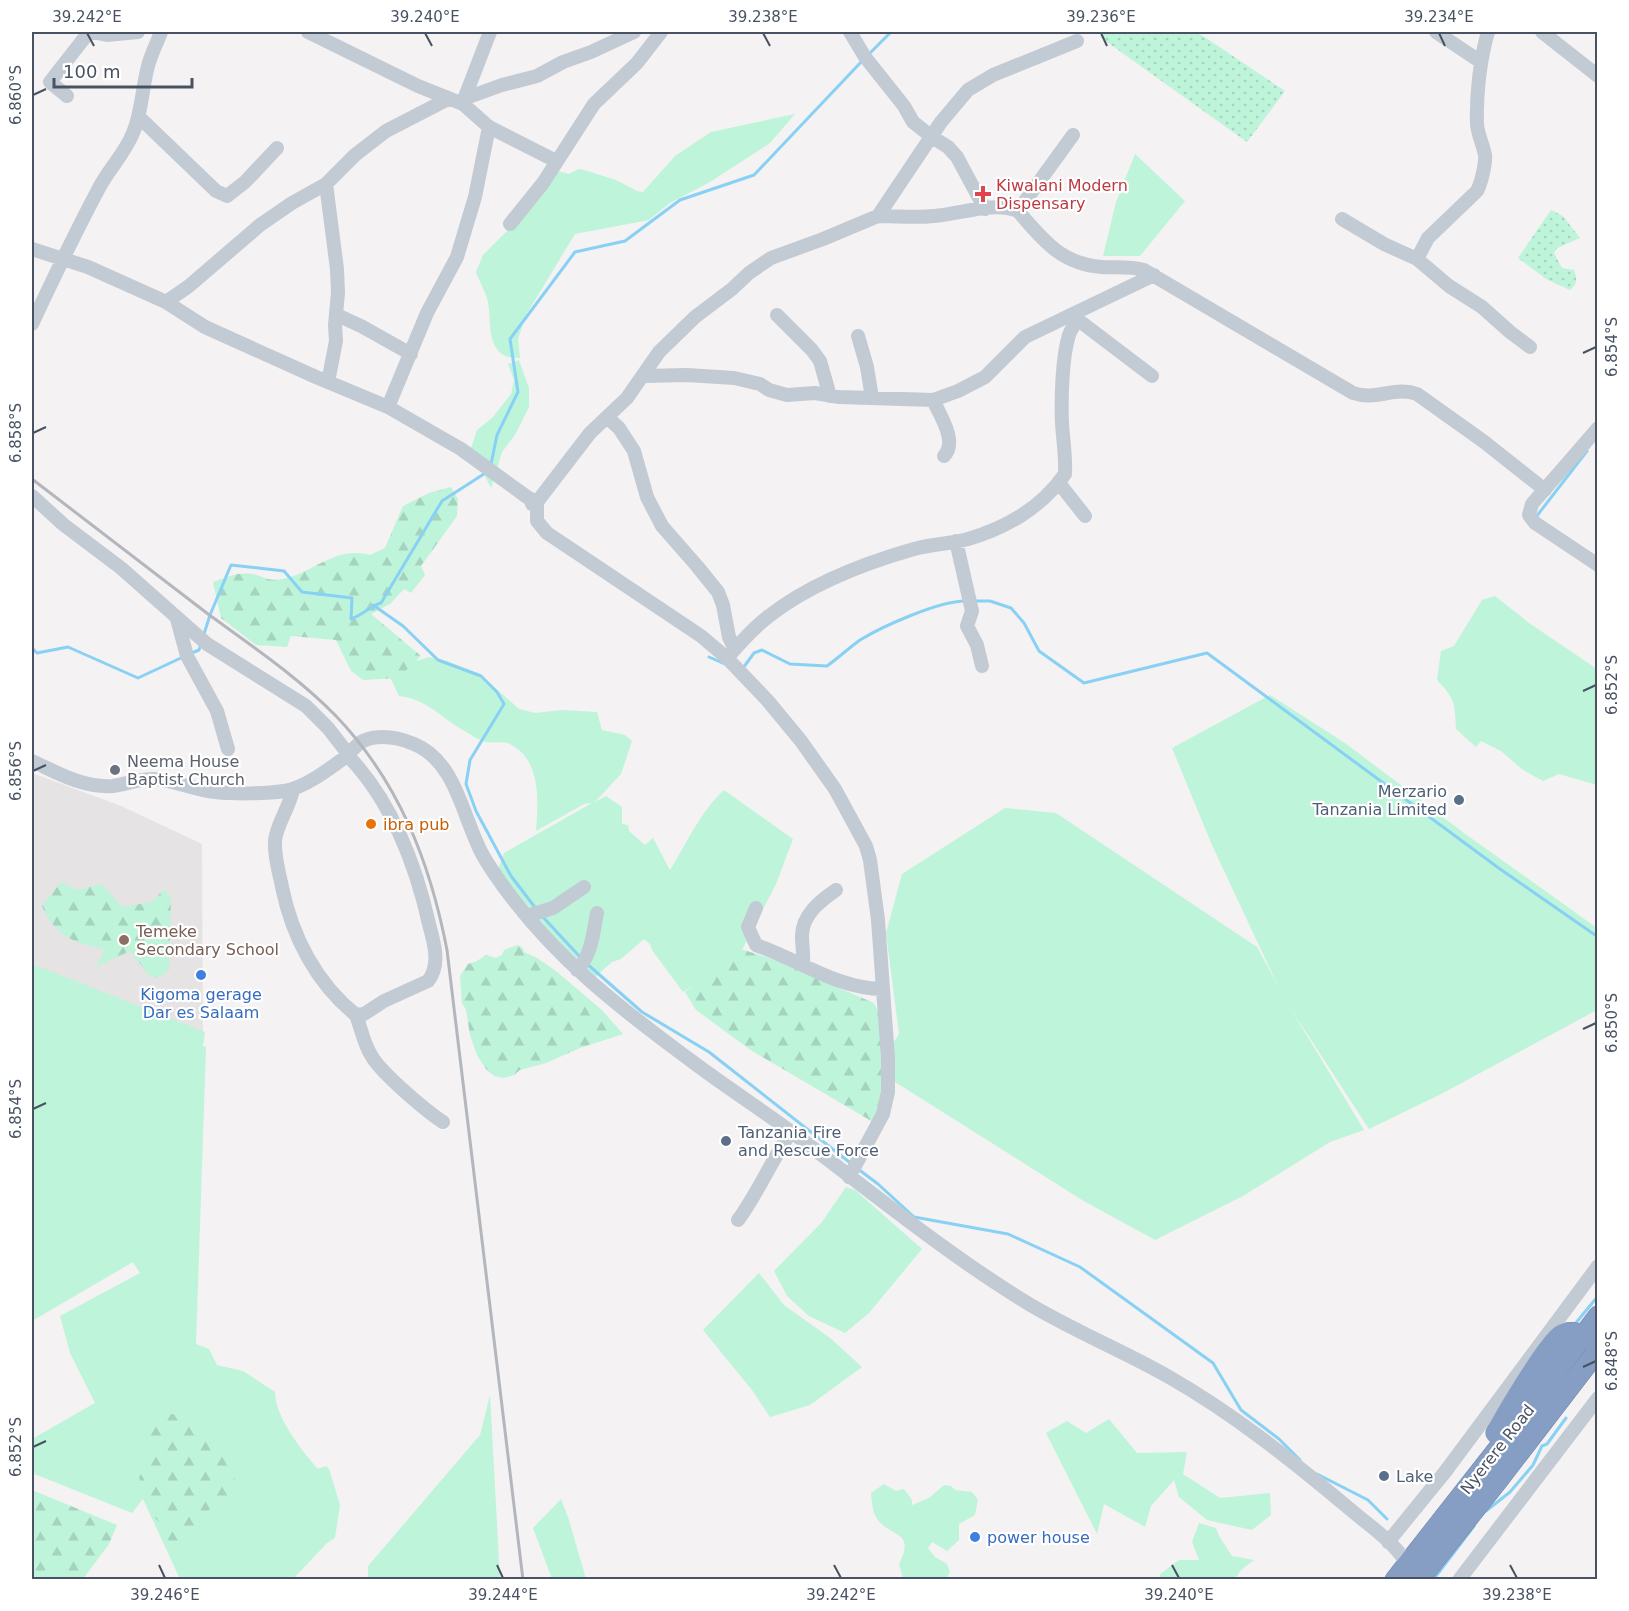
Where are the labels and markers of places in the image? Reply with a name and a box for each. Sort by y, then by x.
place label: Kiwalani Modern Dispensary [996,176,1128,213]
marker: Kiwalani Modern Dispensary [974,185,992,203]
place label: Neema House Baptist Church [127,752,245,789]
marker: Neema House Baptist Church [108,763,122,777]
place label: Merzario Tanzania Limited [1312,782,1447,819]
marker: Merzario Tanzania Limited [1452,793,1466,807]
place label: ibra pub [383,815,450,834]
marker: ibra pub [364,817,378,831]
place label: Temeke Secondary School [135,922,279,959]
marker: Temeke Secondary School [117,933,131,947]
marker: Kigoma gerage Dar es Salaam [194,968,208,982]
place label: Kigoma gerage Dar es Salaam [140,985,262,1022]
place label: Tanzania Fire and Rescue Force [737,1123,879,1160]
marker: Tanzania Fire and Rescue Force [719,1134,733,1148]
place label: Lake [1396,1467,1433,1486]
marker: Lake [1377,1469,1391,1483]
place label: power house [987,1528,1090,1547]
marker: power house [968,1530,982,1544]

